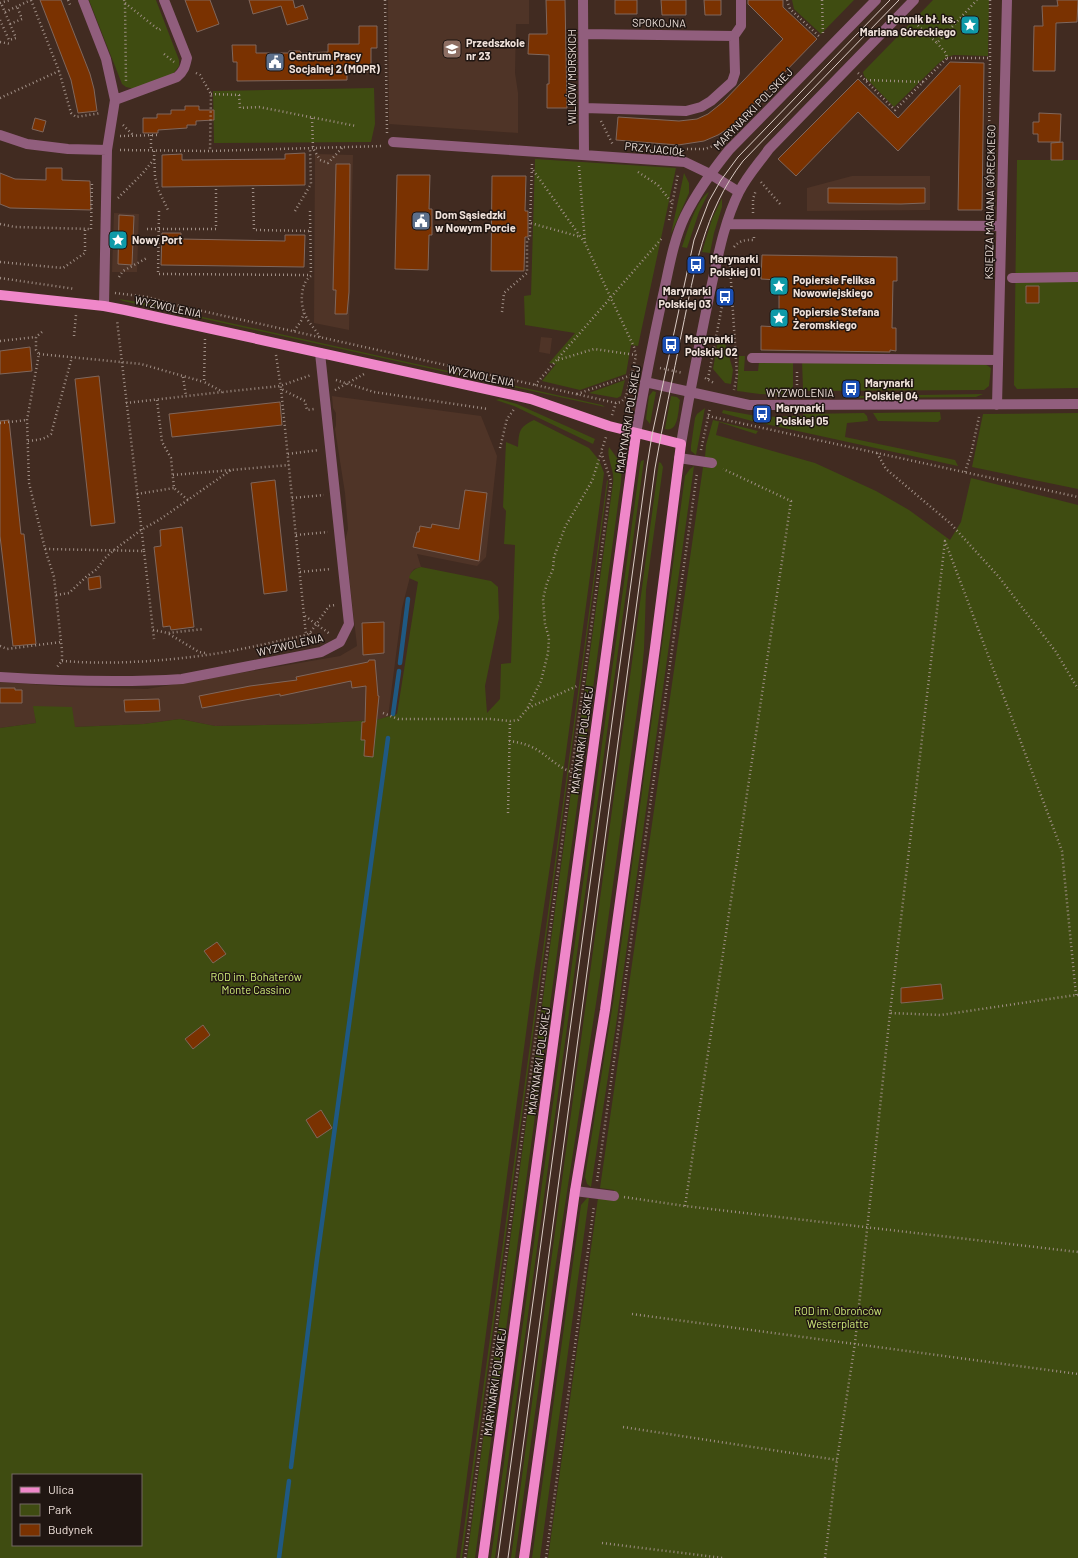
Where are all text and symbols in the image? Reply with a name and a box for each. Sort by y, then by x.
place label: Pomnik bł. ks. Mariana Góreckiego [860,12,956,38]
place icon: Pomnik bł. ks. Mariana Góreckiego [959,14,981,36]
street label: SPOKOJNA [632,16,686,29]
street label: WILKÓW MORSKICH [565,29,578,125]
place label: Przedszkole nr 23 [466,36,525,62]
school or university icon: Przedszkole nr 23 [441,38,463,60]
place label: Centrum Pracy Socjalnej 2 (MOPR) [289,49,380,75]
public building icon: Centrum Pracy Socjalnej 2 (MOPR) [264,51,286,73]
street label: MARYNARKI POLSKIEJ [710,65,795,152]
street label: KSIĘDZA MARIANA GÓRECKIEGO [982,124,997,280]
street label: PRZYJACIÓŁ [624,139,686,158]
place label: Dom Sąsiedzki w Nowym Porcie [435,208,516,234]
public building icon: Dom Sąsiedzki w Nowym Porcie [410,210,432,232]
place icon: Nowy Port [107,229,129,251]
place label: Nowy Port [132,233,182,246]
place label: Marynarki Polskiej 01 [710,252,760,278]
bus stop icon: Marynarki Polskiej 01 [685,254,707,276]
place label: Popiersie Feliksa Nowowiejskiego [793,273,875,299]
place icon: Popiersie Feliksa Nowowiejskiego [768,275,790,297]
place label: Marynarki Polskiej 03 [659,284,711,310]
bus stop icon: Marynarki Polskiej 03 [714,286,736,308]
street label: WYZWOLENIA [133,293,203,320]
place label: Popiersie Stefana Żeromskiego [793,305,880,331]
place icon: Popiersie Stefana Żeromskiego [768,307,790,329]
place label: Marynarki Polskiej 02 [685,332,738,358]
bus stop icon: Marynarki Polskiej 02 [660,334,682,356]
street label: WYZWOLENIA [446,362,516,389]
street label: MARYNARKI POLSKIEJ [613,364,642,473]
place label: Marynarki Polskiej 04 [865,376,919,402]
bus stop icon: Marynarki Polskiej 04 [840,378,862,400]
street label: WYZWOLENIA [766,386,834,399]
place label: Marynarki Polskiej 05 [776,401,829,427]
bus stop icon: Marynarki Polskiej 05 [751,403,773,425]
street label: WYZWOLENIA [255,630,325,659]
street label: MARYNARKI POLSKIEJ [568,685,595,795]
park label: ROD im. Bohaterów Monte Cassino [210,970,302,996]
street label: MARYNARKI POLSKIEJ [525,1006,552,1116]
park label: ROD im. Obrońców Westerplatte [794,1304,882,1330]
street label: MARYNARKI POLSKIEJ [481,1327,508,1437]
legend [12,1474,142,1546]
text: Ulica [48,1482,74,1496]
text: Park [48,1502,72,1516]
text: Budynek [48,1522,93,1536]

